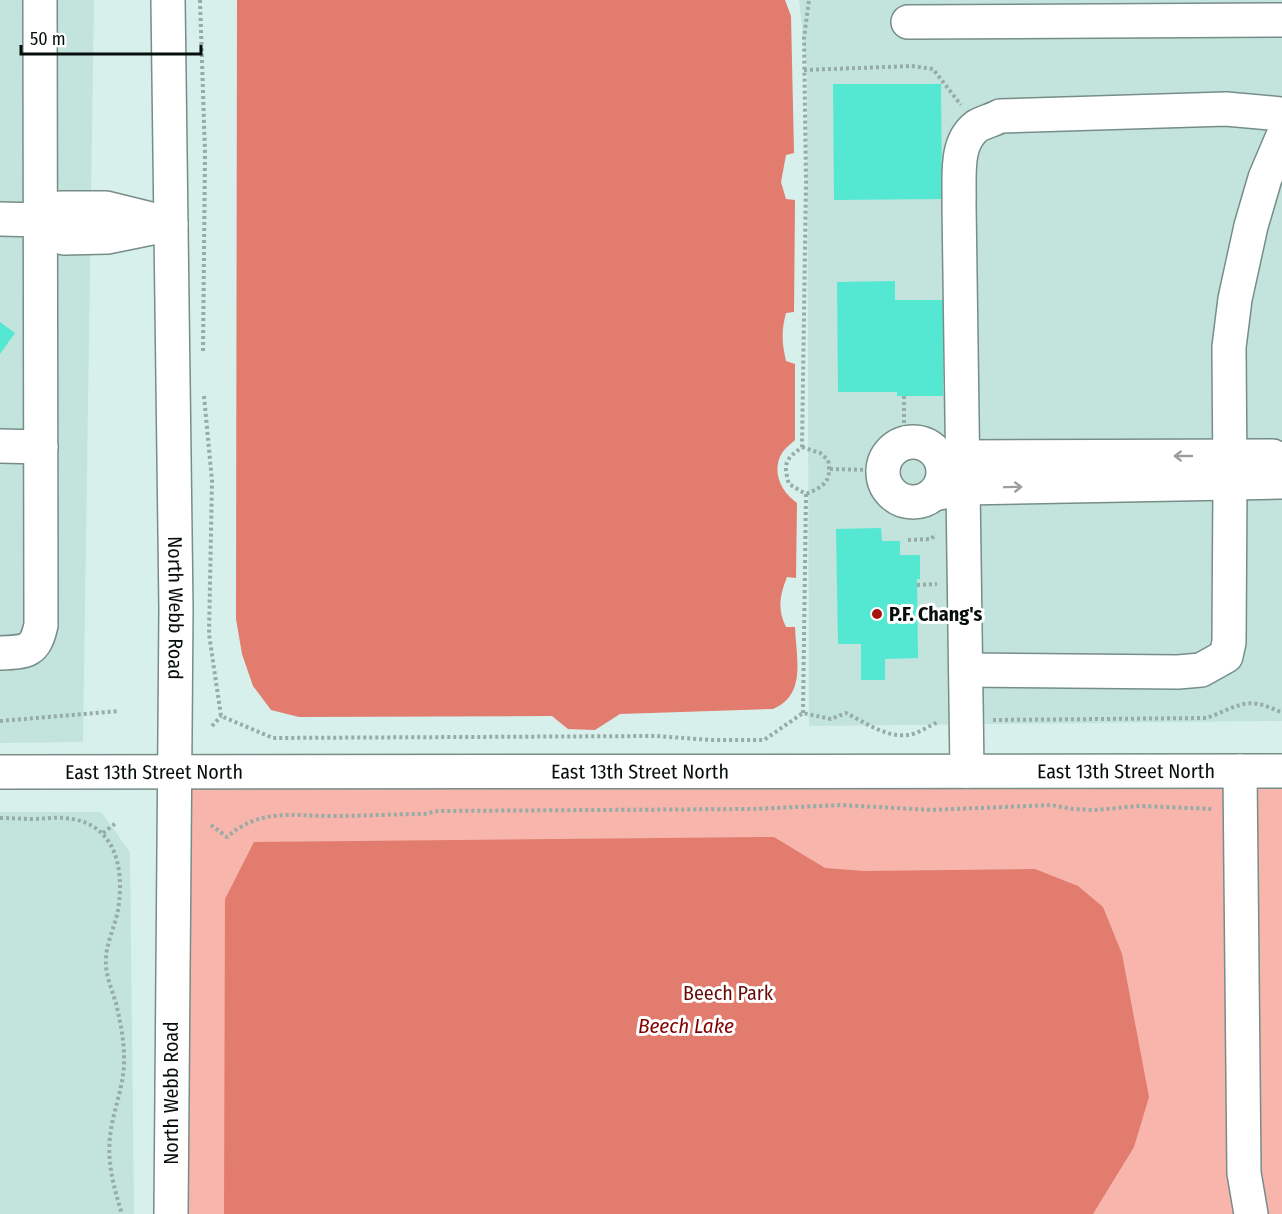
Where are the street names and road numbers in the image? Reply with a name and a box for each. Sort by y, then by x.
street label: North Webb Road [163,536,188,680]
street label: East 13th Street North [551,759,729,784]
street label: East 13th Street North [1037,759,1215,783]
street label: East 13th Street North [65,760,243,784]
street label: North Webb Road [159,1021,183,1165]

